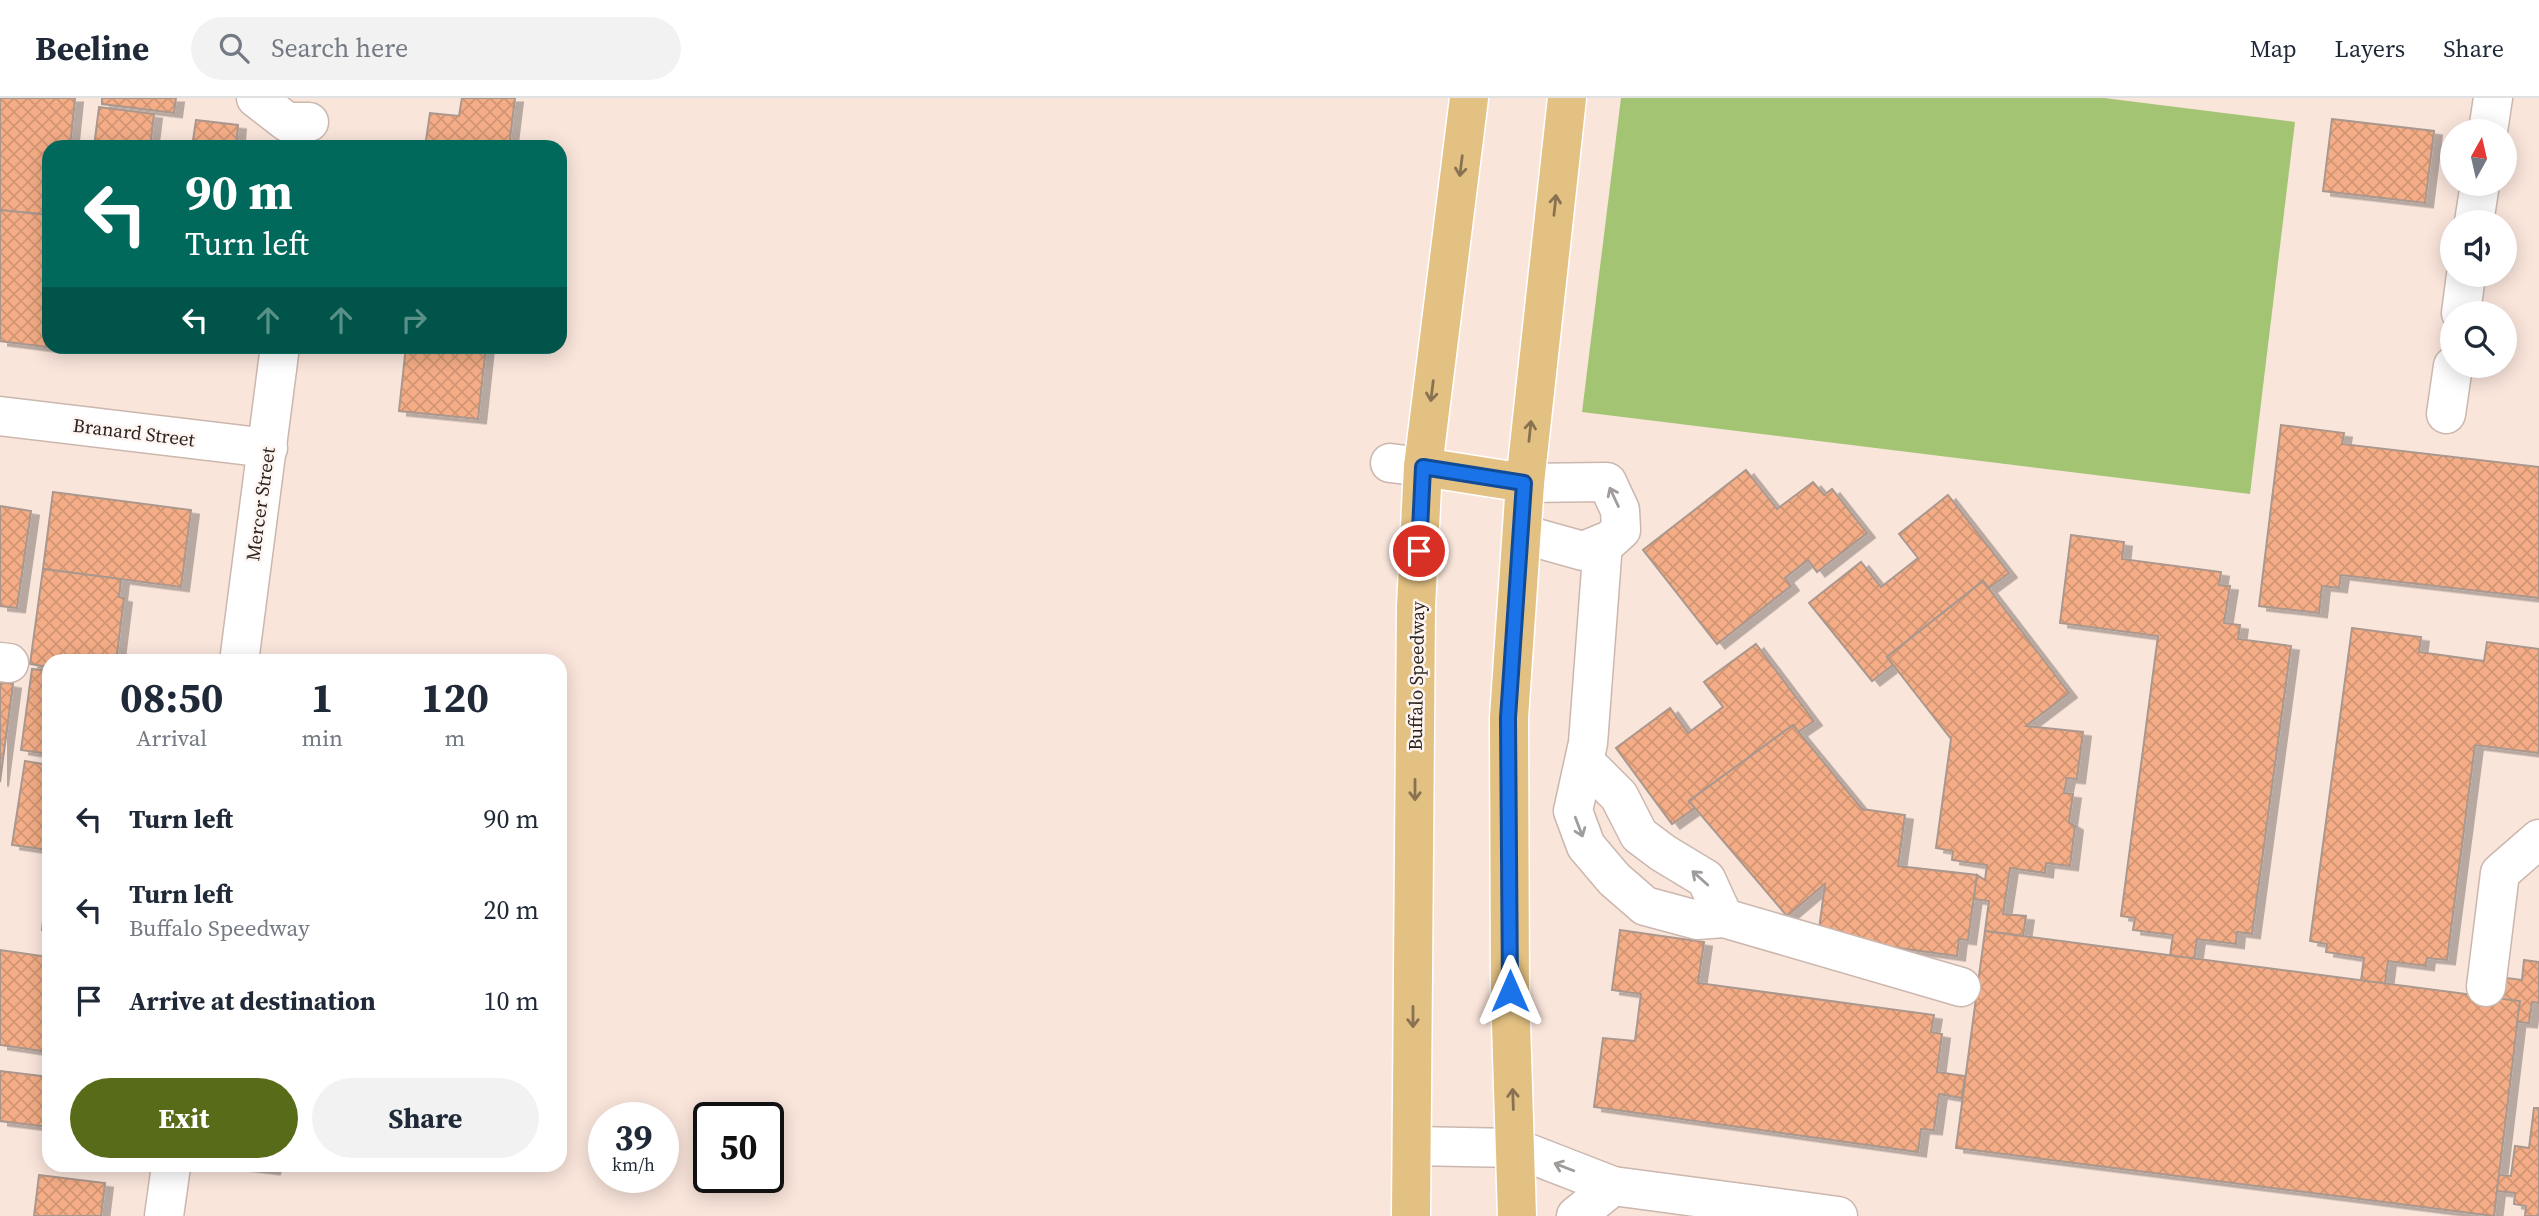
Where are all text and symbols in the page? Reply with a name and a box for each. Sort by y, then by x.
search box [191,17,681,80]
text: Beeline [35,26,149,71]
icon: search [215,29,253,67]
text: Search here [271,30,408,66]
text: Map [2250,32,2297,65]
text: Layers [2335,32,2405,65]
text: Share [2443,32,2504,65]
north arrow [2440,119,2516,196]
map controls [2440,119,2517,378]
one-way arrow [1455,154,1468,177]
text: 90 m [185,158,293,225]
icon: left [70,168,161,259]
one-way arrow [1549,194,1562,217]
button: sound [2440,210,2517,287]
text: Turn left [185,222,309,266]
icon: left [176,301,214,339]
icon: ahead [249,301,287,339]
icon: ahead [322,301,360,339]
icon: right [395,301,433,339]
button: search [2440,301,2517,378]
one-way arrow [1426,380,1439,402]
street label: Branard Street [72,412,197,452]
one-way arrow [1524,420,1537,443]
street label: Mercer Street [239,445,281,563]
one-way arrow [1607,487,1620,508]
pin [1389,521,1449,581]
icon: arrive [1400,532,1438,570]
street label: Buffalo Speedway [1402,601,1430,751]
text: 08:50 [120,668,224,726]
text: 1 [311,668,334,726]
text: 120 [421,668,489,726]
text: Arrival [136,722,207,754]
text: min [301,722,343,754]
text: m [445,722,465,754]
one-way arrow [1408,778,1422,801]
icon: left [70,800,108,838]
text: Turn left [129,801,233,837]
text: 90 m [484,801,539,837]
one-way arrow [1574,816,1587,838]
one-way arrow [1691,870,1709,886]
text: Turn left [129,876,233,912]
icon: left [70,891,108,929]
text: 20 m [484,892,539,928]
text: Buffalo Speedway [129,912,310,944]
position arrow [1473,954,1547,1028]
icon: arrive [70,982,108,1020]
text: Arrive at destination [129,983,376,1019]
text: 10 m [484,983,539,1019]
one-way arrow [1406,1005,1420,1028]
button: Exit [70,1078,298,1158]
button: Share [312,1078,539,1158]
one-way arrow [1507,1088,1520,1111]
speed limit sign: 50 [693,1102,784,1193]
text: 39 [615,1114,652,1162]
text: km/h [612,1152,655,1177]
one-way arrow [1554,1160,1576,1172]

